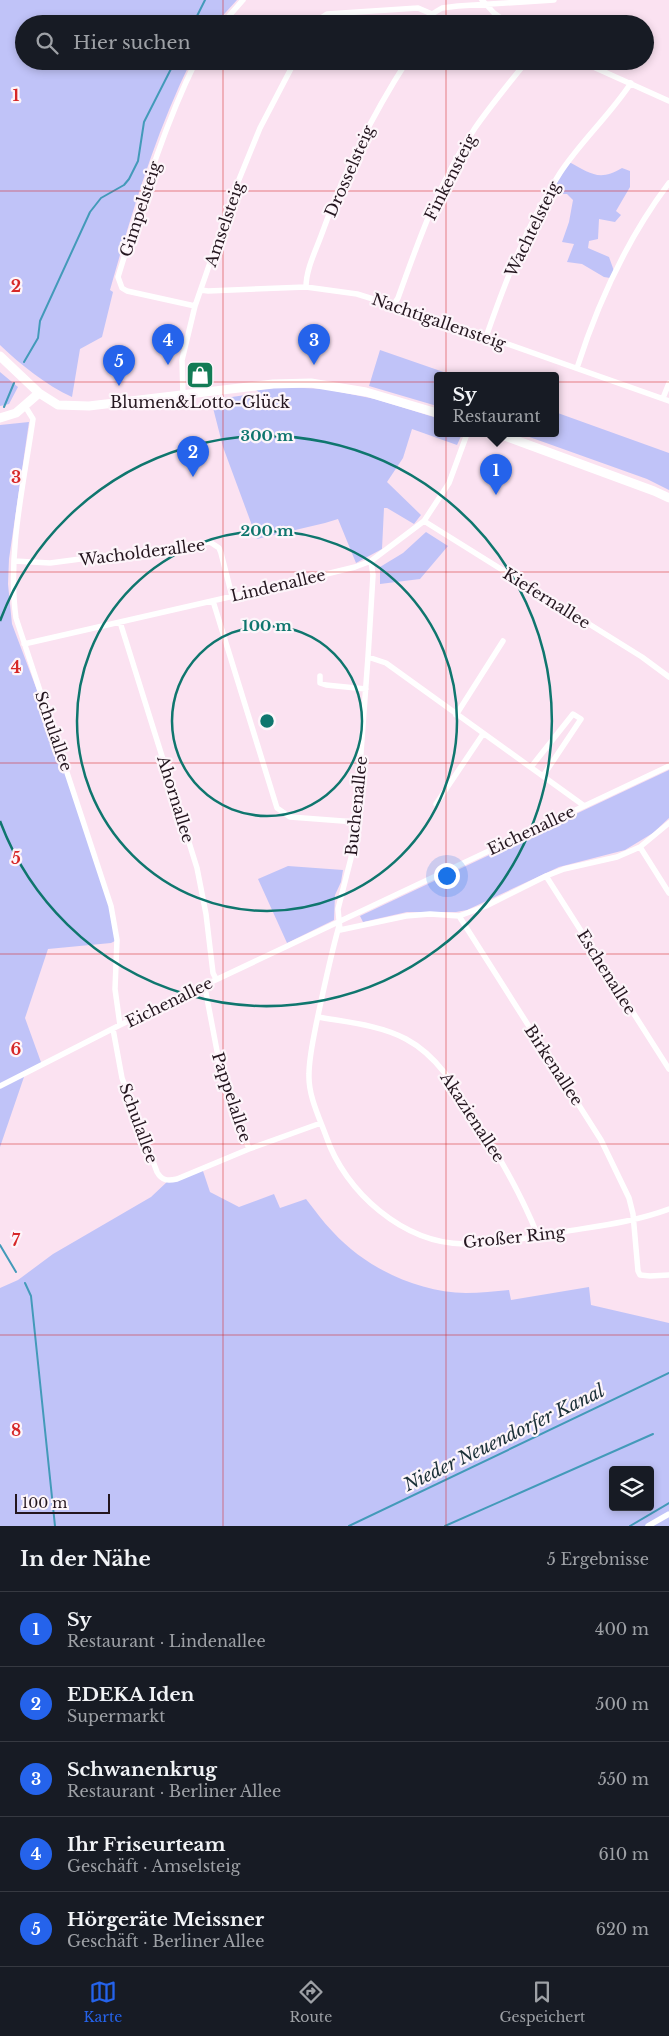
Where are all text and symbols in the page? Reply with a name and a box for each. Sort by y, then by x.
search box [15,15,654,70]
icon: search [33,29,61,57]
text: Hier suchen [73,31,191,54]
text: 1 [13,85,20,105]
street label: Drosselsteig [320,122,378,220]
street label: Finkensteig [420,130,480,224]
street label: Gimpelsteig [115,158,165,259]
street label: Amselsteig [200,178,248,270]
street label: Wachtelsteig [500,178,564,281]
text: 2 [11,276,21,296]
street label: Nachtigallensteig [369,289,509,353]
pin: 4 [152,324,184,365]
pin: 3 [298,324,330,365]
pin: 5 [103,345,135,386]
shop icon: Blumen&Lotto-Glück [185,360,215,390]
popup [434,372,559,437]
text: Sy [452,383,477,406]
place label: Blumen&Lotto-Glück [110,392,290,412]
text: Restaurant [452,406,541,426]
text: 300 m [241,426,294,445]
pin: 2 [177,436,209,477]
pin: 1 [480,454,512,495]
text: 3 [11,467,21,487]
text: 200 m [241,521,294,540]
street label: Wacholderallee [77,534,206,570]
street label: Kiefernallee [500,563,594,633]
street label: Lindenallee [229,564,327,606]
text: 100 m [242,616,292,635]
text: 4 [11,657,21,677]
street label: Schulallee [31,688,77,774]
centre of rings [258,712,276,730]
street label: Ahornallee [153,752,199,845]
street label: Buchenallee [341,755,371,857]
street label: Eichenallee [484,801,578,859]
text: 5 [11,848,21,868]
your location [434,863,460,889]
street label: Eschenallee [573,926,641,1018]
street label: Eichenallee [122,972,216,1032]
street label: Birkenallee [520,1021,588,1109]
text: 6 [11,1039,22,1059]
street label: Pappelallee [208,1050,256,1144]
street label: Akazienallee [436,1067,509,1166]
street label: Schulallee [115,1080,163,1166]
street label: Großer Ring [462,1222,566,1252]
text: 7 [12,1230,21,1250]
water label: Nieder Neuendorfer Kanal [399,1380,608,1497]
text: 8 [11,1420,21,1440]
map controls [609,1466,654,1511]
button: layers [609,1466,654,1511]
scale bar [15,1491,110,1514]
text: 100 m [22,1494,67,1512]
text: In der Nähe [20,1546,151,1572]
text: 5 Ergebnisse [547,1549,649,1569]
text: Sy [67,1608,91,1631]
text: 1 [33,1619,39,1639]
text: 400 m [595,1619,649,1639]
text: Restaurant · Lindenallee [67,1631,266,1651]
text: EDEKA Iden [67,1683,194,1706]
text: 2 [31,1694,41,1714]
text: 500 m [595,1694,649,1714]
text: Supermarkt [67,1706,165,1726]
text: Schwanenkrug [67,1758,217,1781]
text: 3 [31,1769,41,1789]
text: 550 m [598,1769,649,1789]
text: Restaurant · Berliner Allee [67,1781,281,1801]
text: Ihr Friseurteam [67,1833,226,1856]
text: 4 [31,1844,41,1864]
text: 610 m [598,1844,649,1864]
text: Geschäft · Amselsteig [67,1856,240,1876]
text: Hörgeräte Meissner [67,1908,264,1931]
text: 5 [31,1919,41,1939]
text: 620 m [596,1919,649,1939]
text: Geschäft · Berliner Allee [67,1931,264,1951]
tab: Karte [84,1978,122,2026]
tab: Route [289,1978,332,2026]
tab: Gespeichert [499,1978,585,2026]

